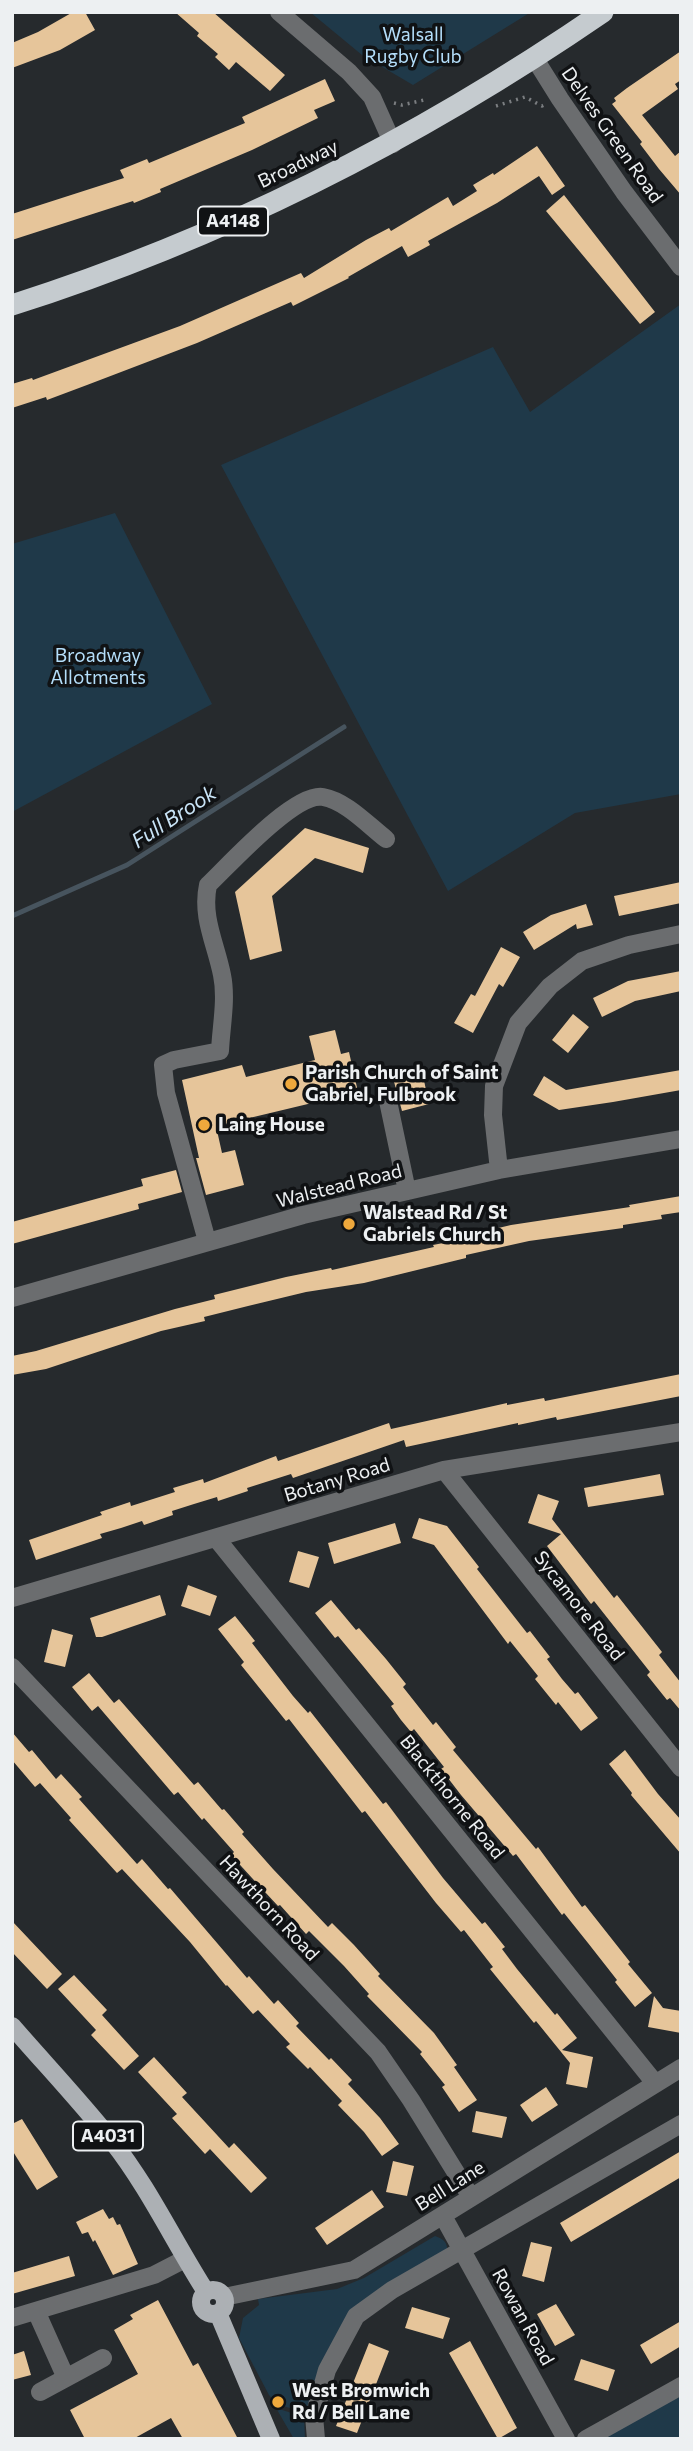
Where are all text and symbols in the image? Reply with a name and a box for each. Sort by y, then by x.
park label: Walsall Rugby Club [364,24,462,68]
street label: Delves Green Road [557,63,667,207]
street label: Broadway [254,135,342,193]
road number: A4148 [198,206,268,236]
park label: Broadway Allotments [50,645,146,689]
water label: Full Brook [127,780,221,854]
place label: Parish Church of Saint Gabriel, Fulbrook [305,1062,499,1106]
marker: Parish Church of Saint Gabriel, Fulbrook [283,1076,299,1092]
place label: Laing House [218,1114,325,1136]
marker: Laing House [196,1117,212,1133]
street label: Walstead Road [274,1159,404,1213]
place label: Walstead Rd / St Gabriels Church [363,1202,507,1246]
marker: Walstead Rd / St Gabriels Church [341,1216,357,1232]
street label: Botany Road [281,1453,393,1507]
street label: Sycamore Road [529,1547,629,1665]
street label: Blackthorne Road [395,1730,509,1864]
street label: Hawthorn Road [214,1851,324,1965]
road number: A4031 [73,2122,143,2150]
street label: Bell Lane [411,2156,489,2216]
street label: Rowan Road [487,2265,559,2369]
place label: West Bromwich Rd / Bell Lane [292,2380,430,2424]
marker: West Bromwich Rd / Bell Lane [270,2394,286,2410]

